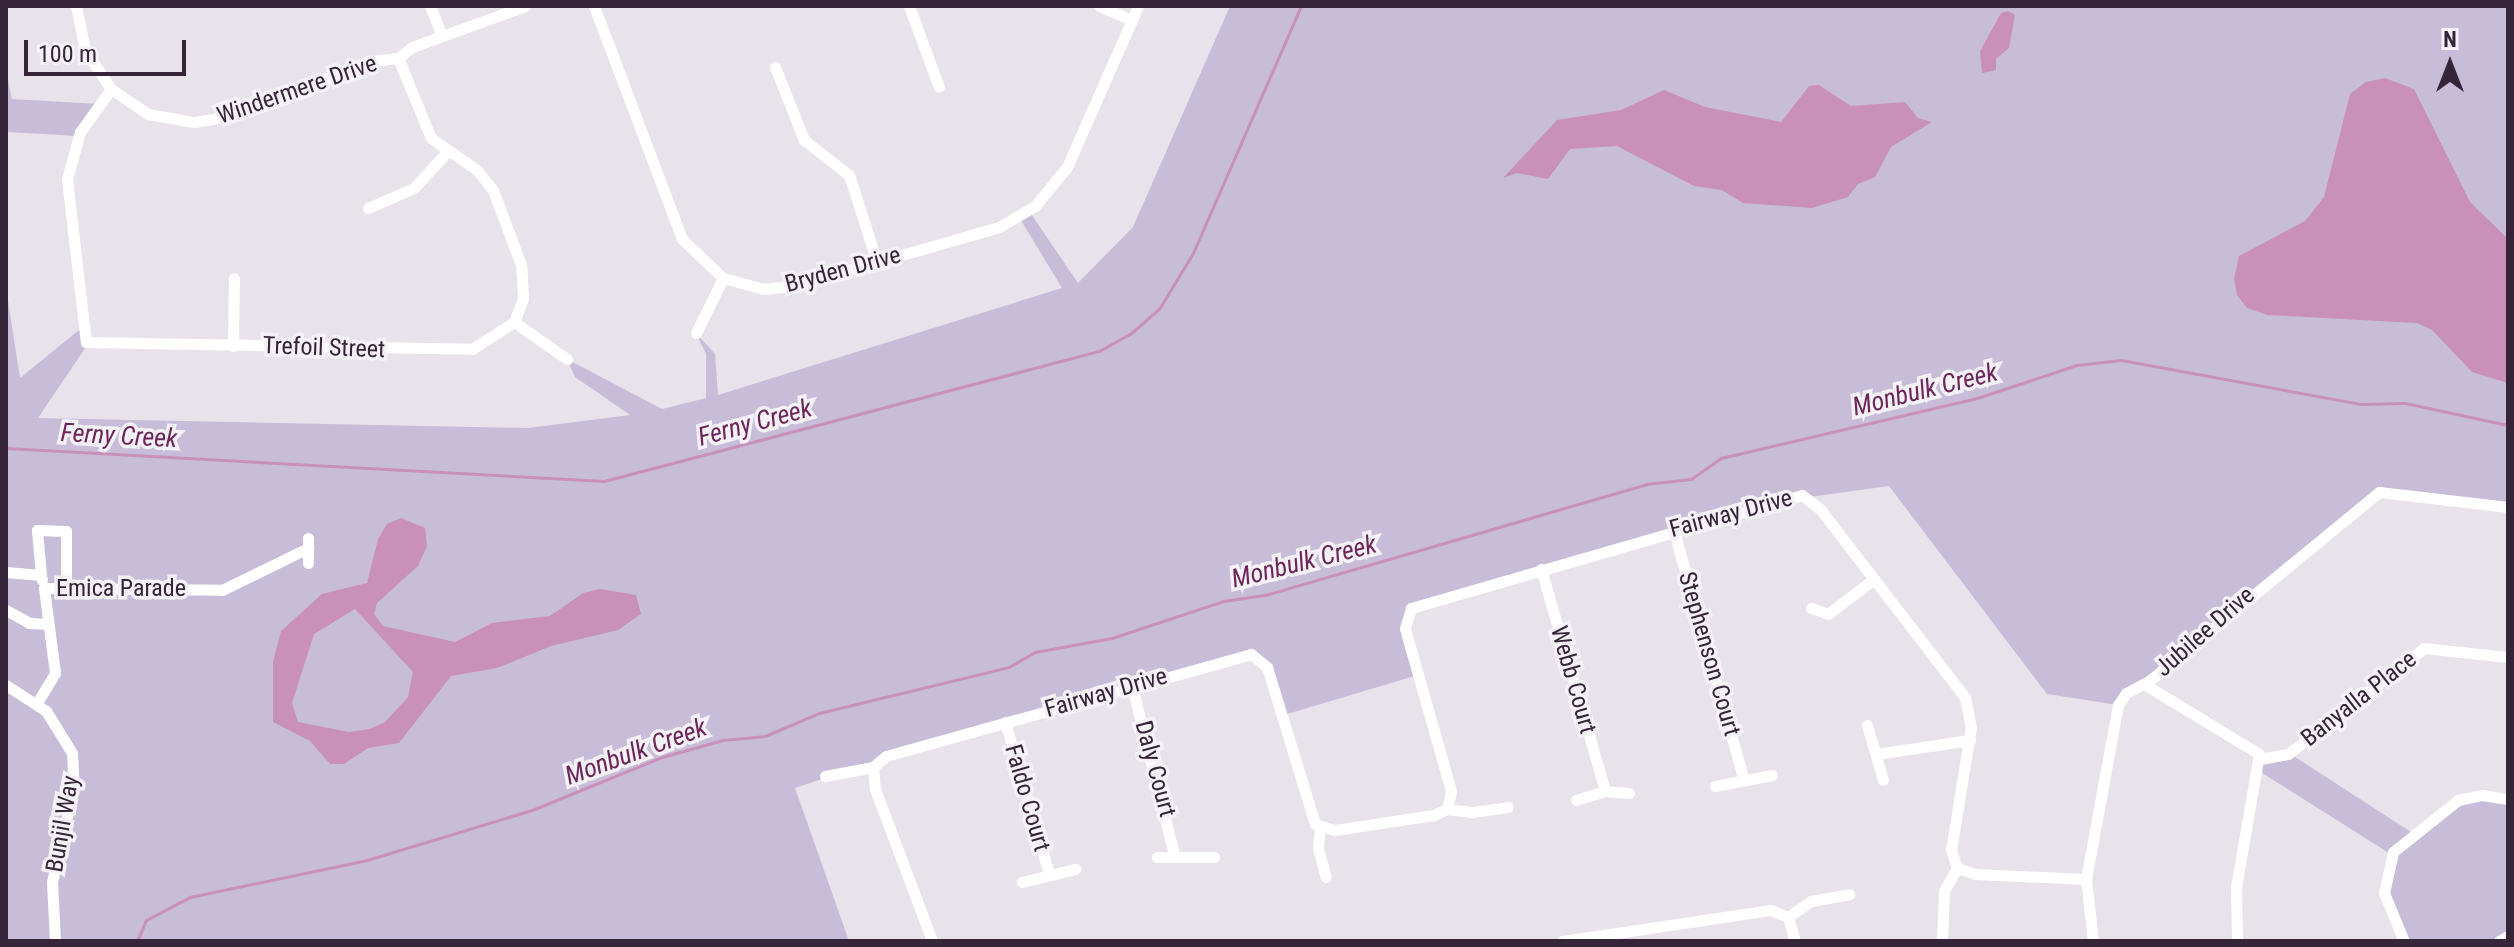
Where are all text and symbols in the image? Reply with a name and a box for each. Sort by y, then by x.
scale bar [28,24,190,74]
north arrow [2410,24,2490,104]
text: N [2443,27,2457,52]
text: 100 m [38,40,97,68]
street label: Windermere Drive [213,49,381,131]
street label: Bryden Drive [782,241,904,299]
street label: Trefoil Street [262,331,386,365]
water label: Monbulk Creek [1849,357,2001,423]
water label: Ferny Creek [695,393,815,453]
water label: Ferny Creek [60,417,178,455]
street label: Fairway Drive [1666,484,1796,544]
water label: Monbulk Creek [1228,529,1380,595]
street label: Stephenson Court [1672,569,1746,739]
street label: Emica Parade [56,575,186,603]
street label: Jubilee Drive [2150,581,2260,683]
street label: Webb Court [1544,623,1602,737]
street label: Banyalla Place [2296,645,2422,753]
street label: Fairway Drive [1041,662,1171,724]
water label: Monbulk Creek [561,712,711,792]
street label: Daly Court [1128,718,1182,820]
street label: Faldo Court [998,741,1056,855]
street label: Bunjil Way [40,774,86,874]

